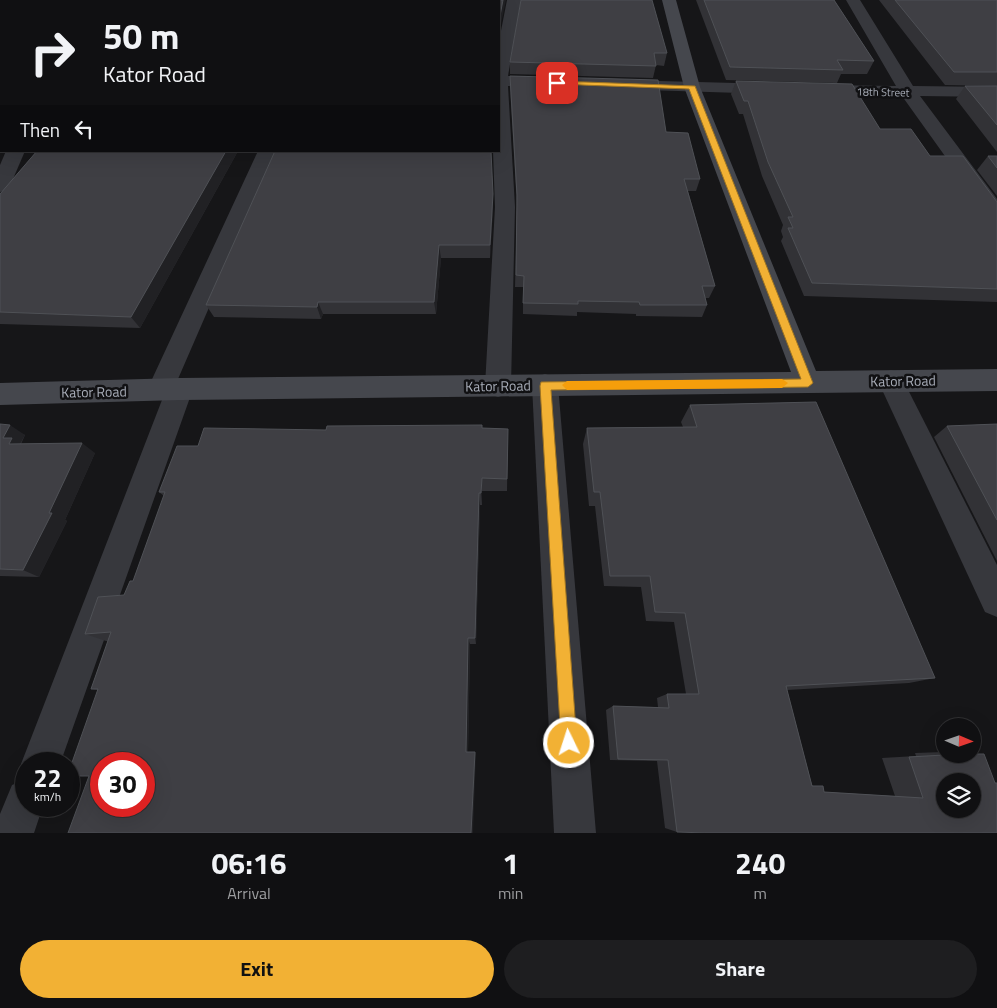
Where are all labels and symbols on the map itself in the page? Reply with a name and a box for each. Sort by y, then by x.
pin [536,62,578,104]
street label: 18th Street [856,84,910,100]
street label: Kator Road [870,369,936,392]
street label: Kator Road [465,374,531,397]
street label: Kator Road [61,380,127,403]
position arrow [542,716,594,768]
north arrow [936,718,981,762]
speed limit sign: 30 [90,752,155,817]

